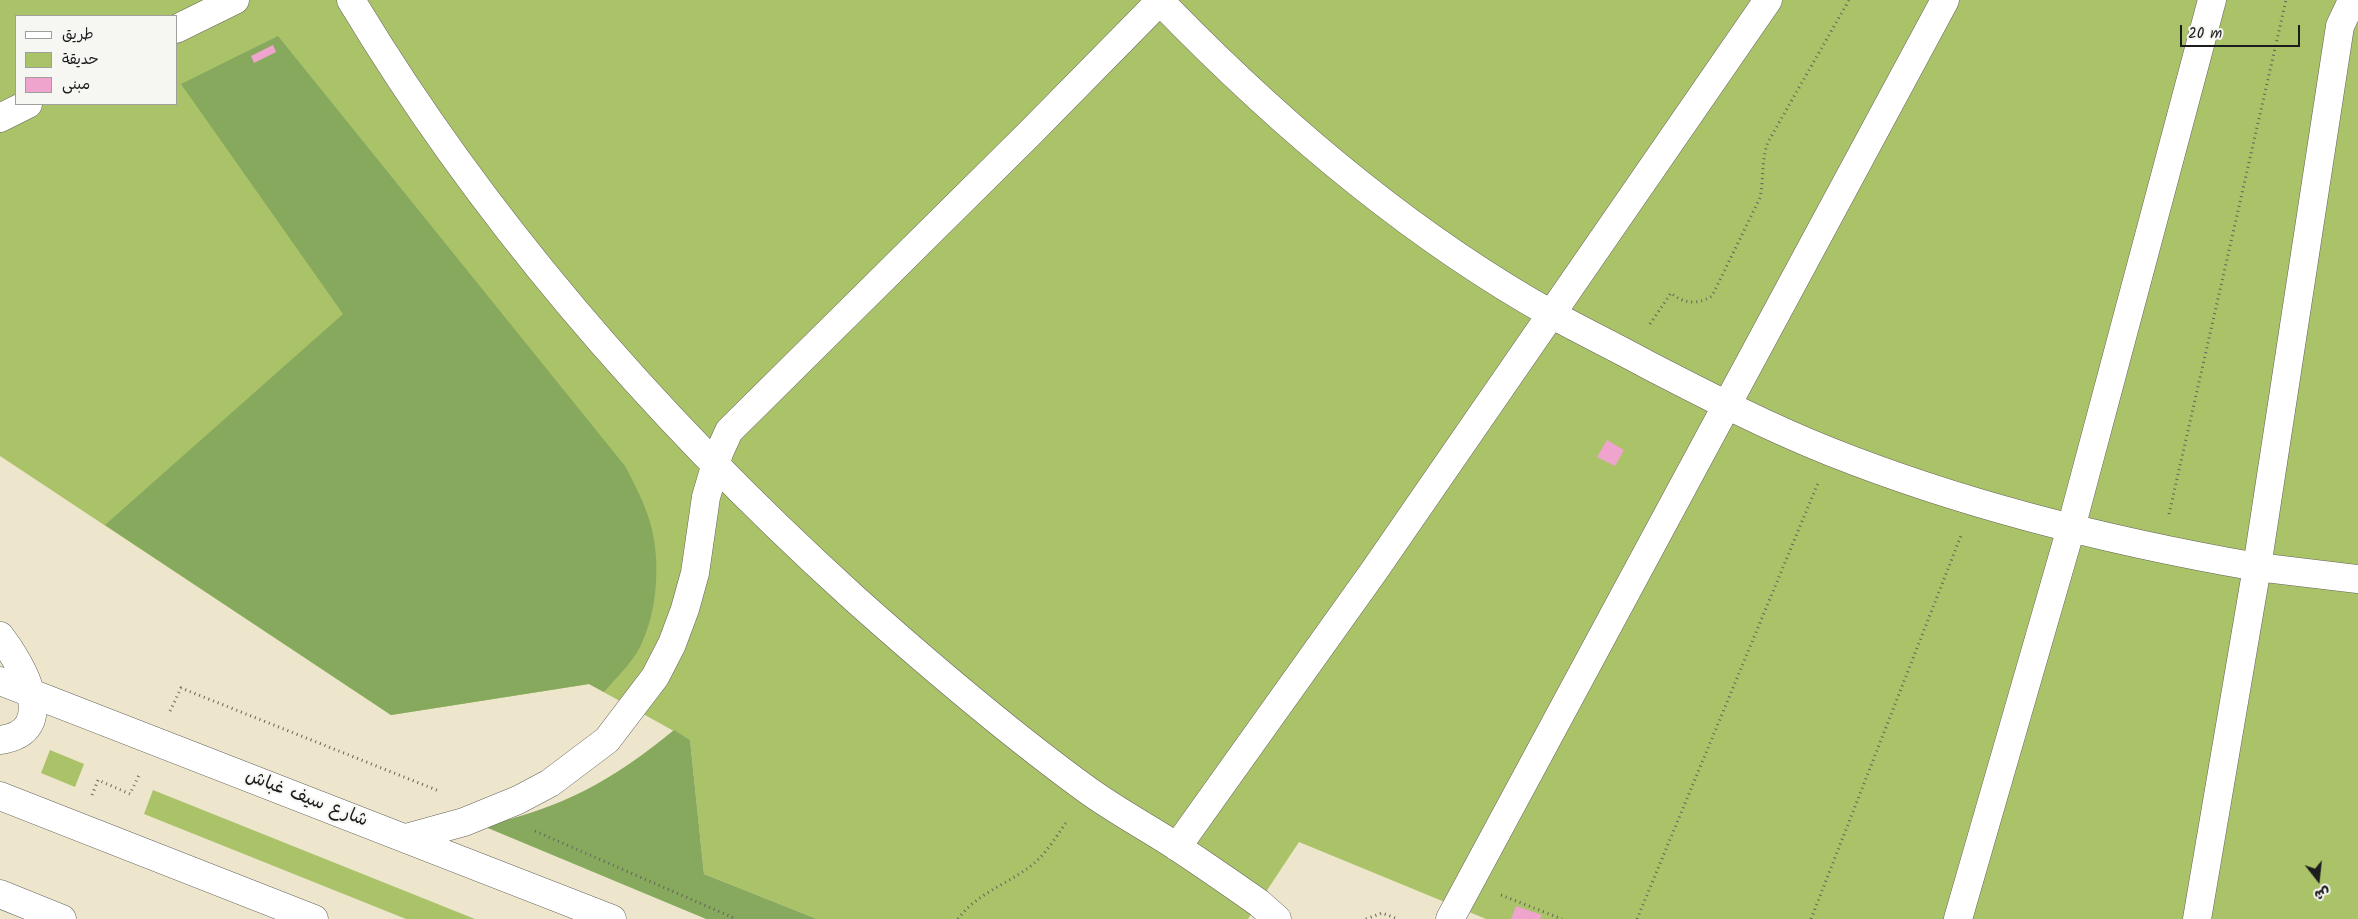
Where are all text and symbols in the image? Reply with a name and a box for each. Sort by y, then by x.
legend [15,15,178,105]
scale bar [2183,15,2303,47]
text: 20 m [2188,22,2222,46]
text: طريق [62,23,94,47]
text: حديقة [62,48,99,72]
text: مبنى [62,73,90,97]
street label: شارع سيف غباش [242,767,370,833]
north arrow [2293,854,2343,904]
text: ش [2312,881,2333,906]

